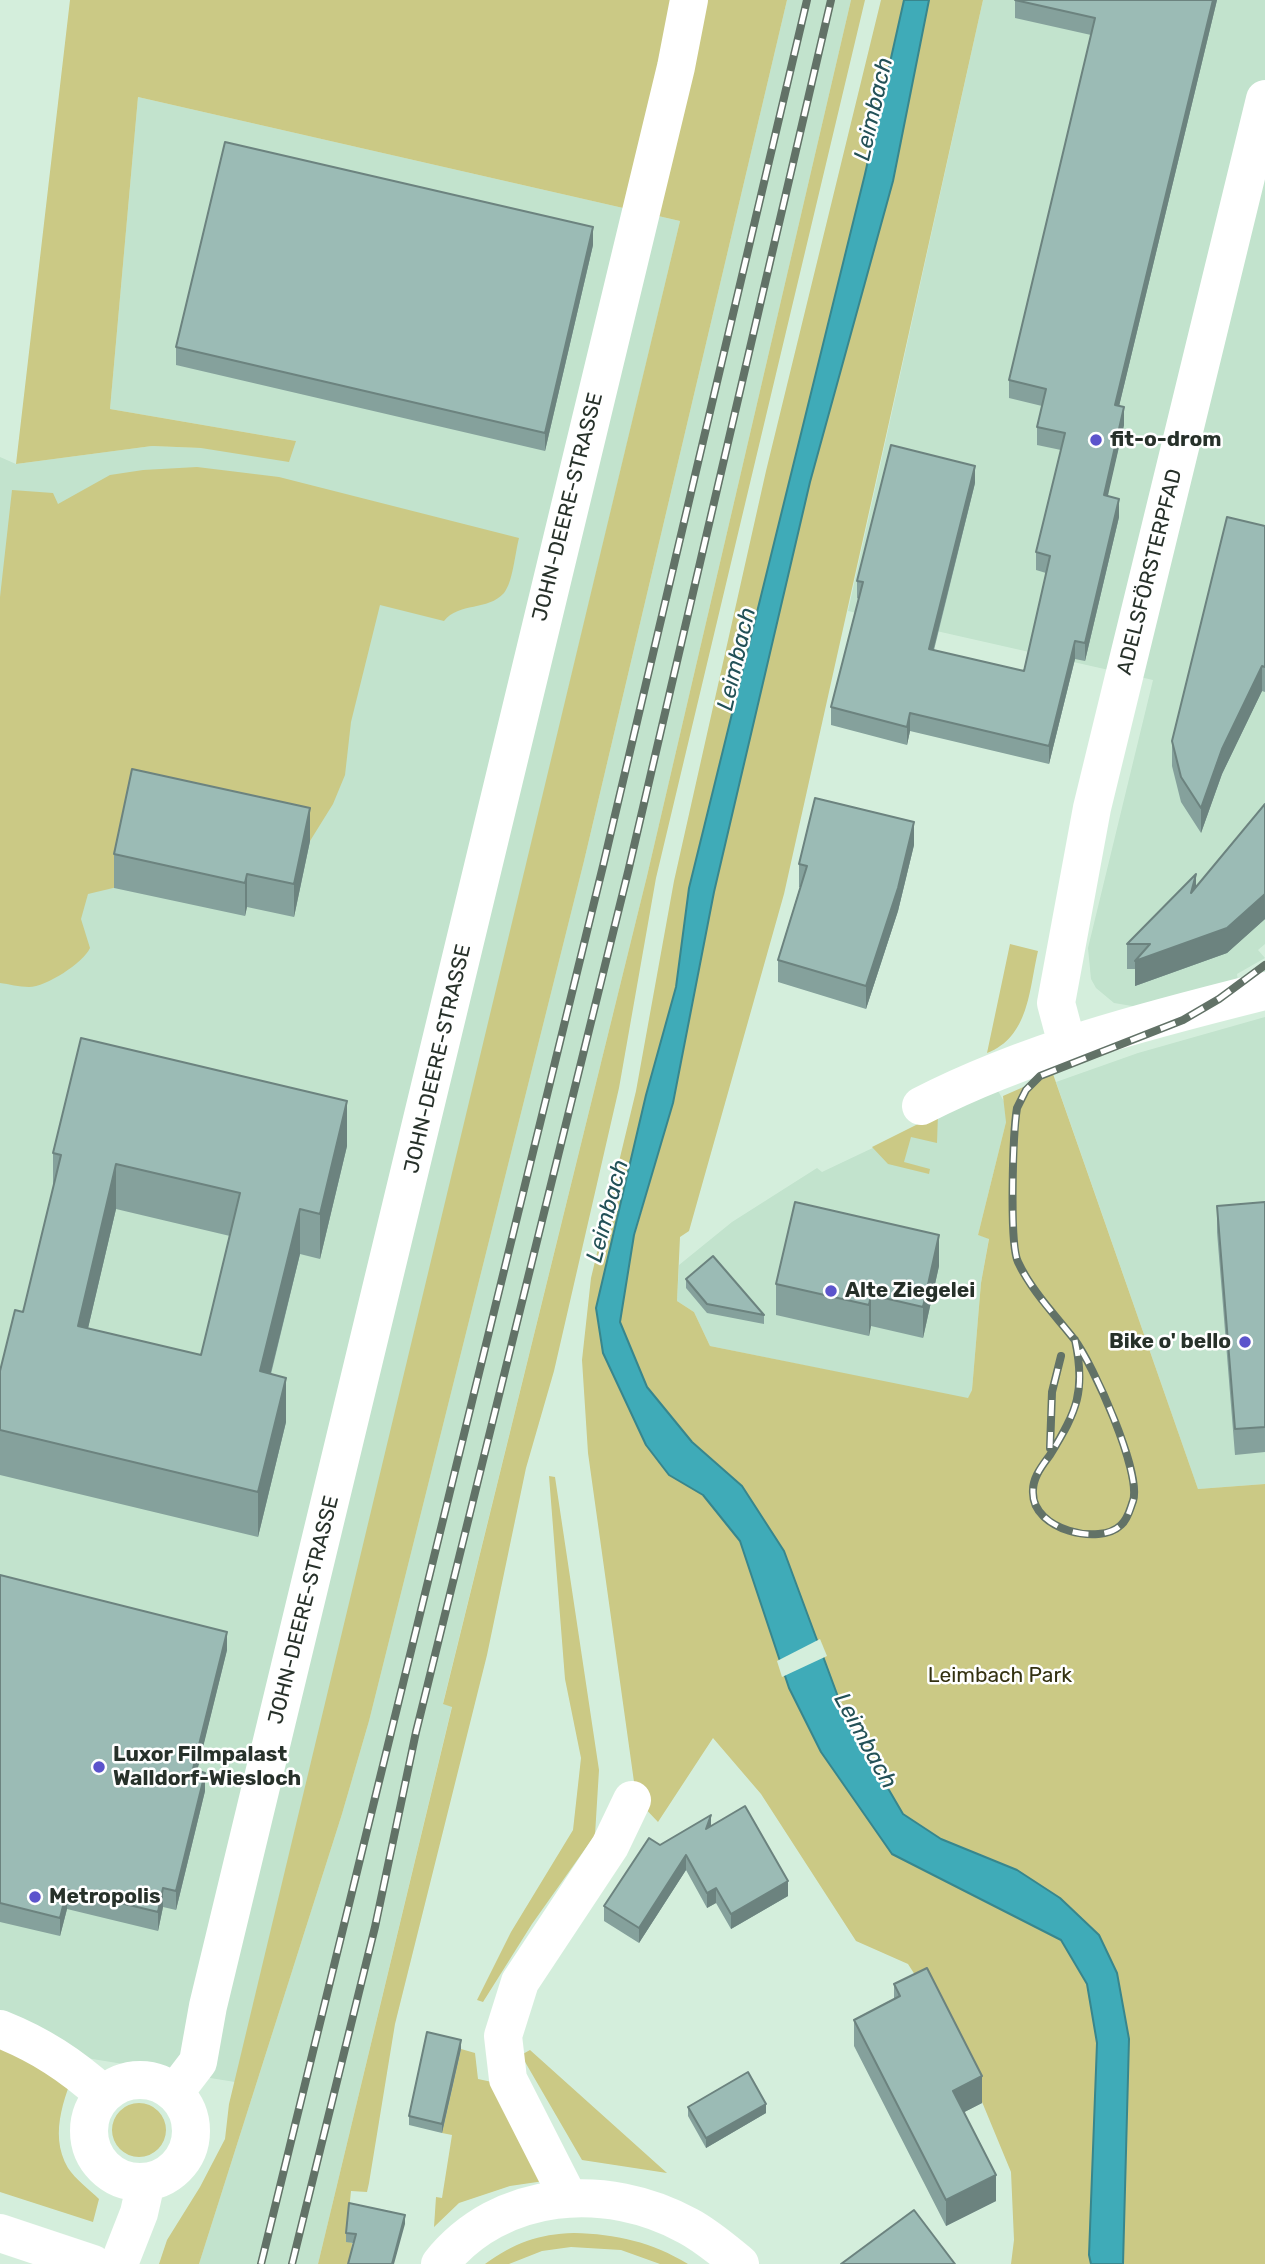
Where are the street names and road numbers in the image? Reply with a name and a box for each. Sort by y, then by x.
street label: JOHN-DEERE-STRASSE [527,390,609,624]
street label: ADELSFÖRSTERPFAD [1112,466,1188,678]
street label: JOHN-DEERE-STRASSE [399,942,477,1176]
street label: JOHN-DEERE-STRASSE [263,1493,345,1727]

